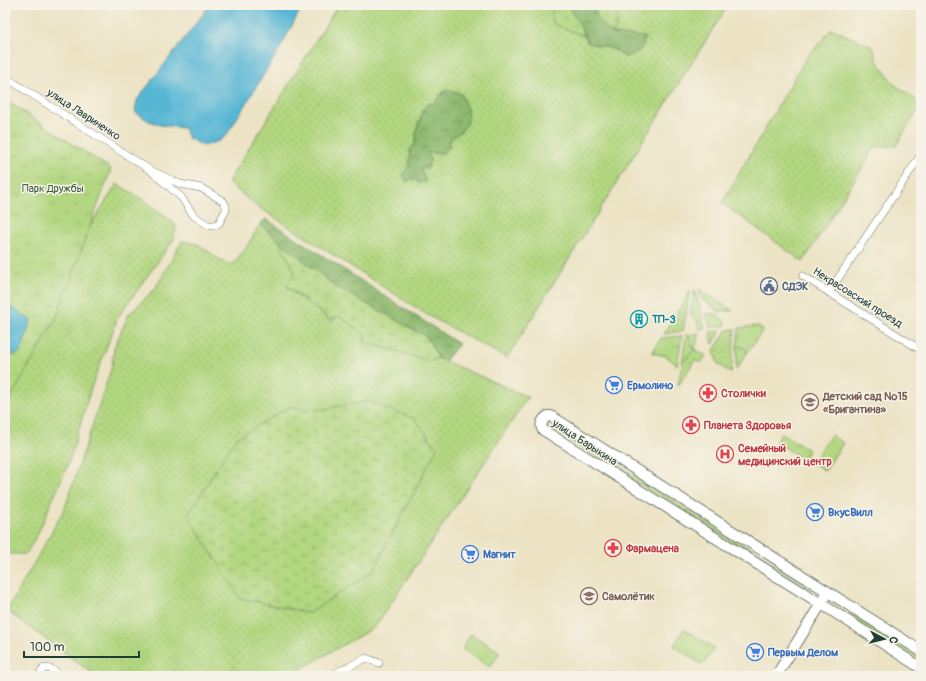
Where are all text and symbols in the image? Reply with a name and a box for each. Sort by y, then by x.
street label: улица Лавриненко [44,85,123,143]
park label: Парк Дружбы [22,182,84,195]
street label: Некрасовский проезд [811,265,905,330]
public building icon: СДЭК [759,276,779,296]
place label: СДЭК [782,280,808,293]
building icon: ТП-3 [629,309,649,329]
place label: ТП-3 [651,313,676,326]
supermarket icon: Ермолино [604,375,624,395]
place label: Ермолино [627,379,673,392]
pharmacy icon: Столички [698,383,718,403]
place label: Столички [721,387,766,400]
place label: Детский сад №15 «Бригантина» [822,390,908,416]
school or university icon: Детский сад №15 «Бригантина» [800,392,820,412]
pharmacy icon: Планета Здоровья [681,415,701,435]
street label: улица Барыкина [549,416,620,468]
place label: Планета Здоровья [704,419,791,432]
place label: Семейный медицинский центр [738,442,832,468]
hospital icon: Семейный медицинский центр [715,444,735,464]
supermarket icon: ВкусВилл [805,502,825,522]
place label: ВкусВилл [828,506,873,519]
pharmacy icon: Фармацена [603,538,623,558]
place label: Фармацена [625,542,679,555]
supermarket icon: Магнит [460,544,480,564]
place label: Магнит [483,548,516,561]
school or university icon: Самолётик [579,586,599,606]
place label: Самолётик [602,590,655,603]
north arrow [864,619,904,659]
scale bar [24,633,139,659]
text: С [887,636,900,645]
text: 100 m [30,640,65,655]
supermarket icon: Первым Делом [745,642,765,662]
place label: Первым Делом [768,646,838,659]

